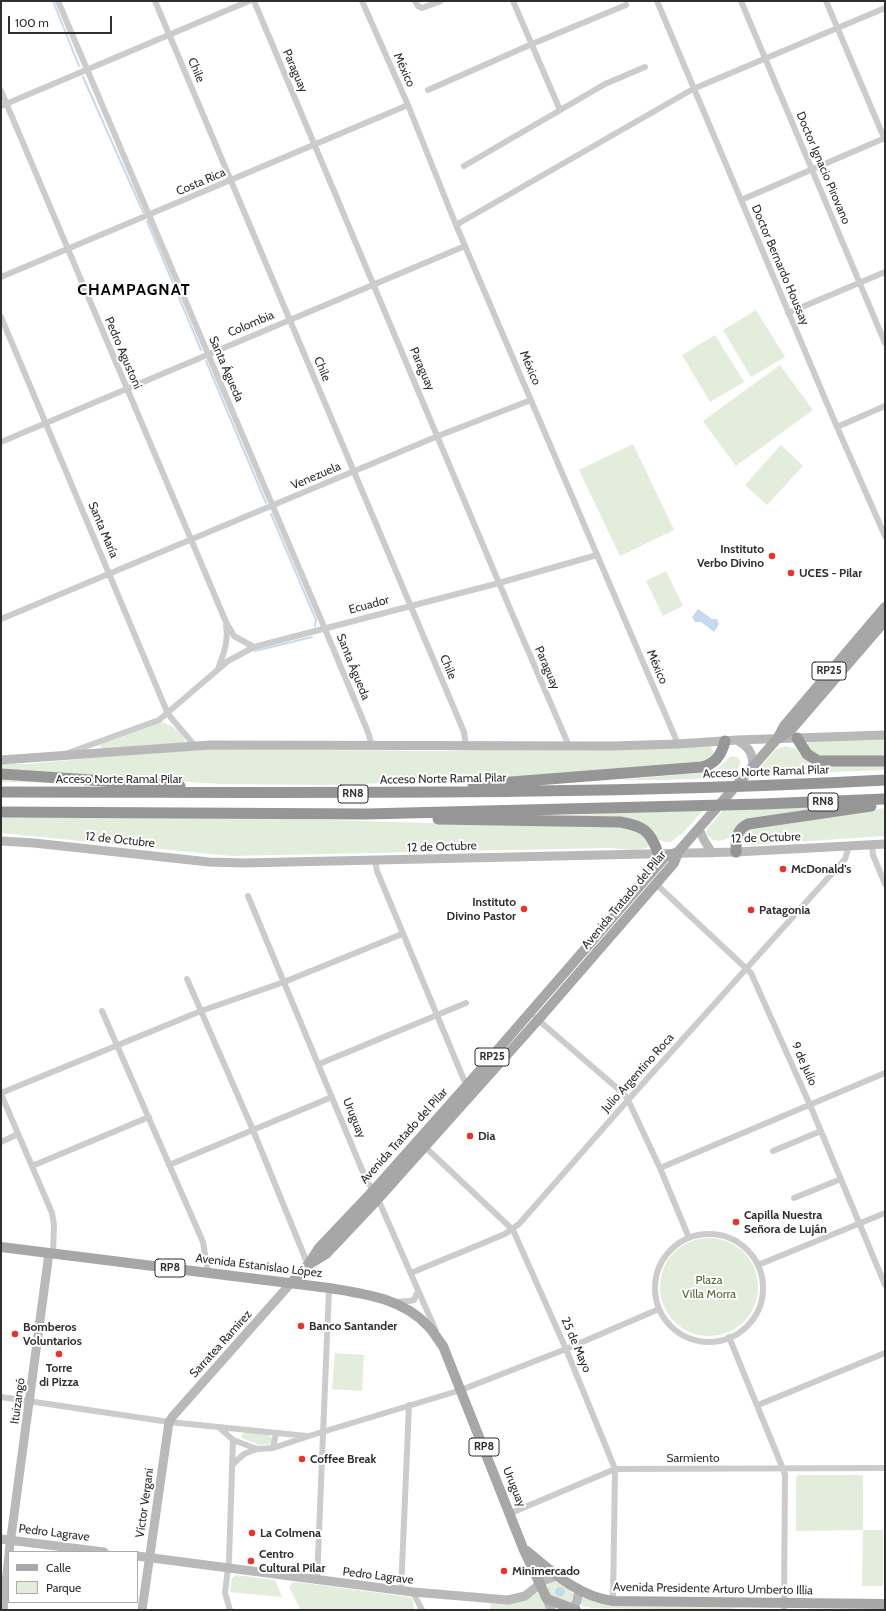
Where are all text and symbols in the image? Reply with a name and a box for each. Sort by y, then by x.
scale bar [10,8,114,34]
text: 100 m [15,15,49,30]
street label: Paraguay [279,47,311,95]
street label: México [390,51,418,89]
street label: Chile [184,56,208,84]
street label: Doctor Ignacio Pirovano [793,110,853,226]
street label: Costa Rica [174,165,228,199]
street label: Doctor Bernardo Houssay [748,203,812,327]
district label: CHAMPAGNAT [77,280,191,300]
street label: Colombia [226,308,276,340]
street label: Pedro Agustoni [101,315,145,391]
street label: Santa Águeda [206,334,246,404]
street label: Paraguay [406,345,438,393]
street label: México [516,349,544,387]
street label: Chile [310,355,334,383]
street label: Venezuela [289,459,343,493]
street label: Santa María [85,500,121,560]
place label: Instituto Verbo Divino [697,542,764,570]
marker: Instituto Verbo Divino [767,551,777,561]
place label: UCES - Pilar [799,566,862,580]
marker: UCES - Pilar [786,568,796,578]
street label: Ecuador [347,593,391,617]
street label: Santa Águeda [333,632,373,702]
street label: Paraguay [531,644,563,692]
street label: México [643,648,671,686]
street label: Chile [436,653,460,681]
road number: RP25 [812,662,846,680]
street label: Acceso Norte Ramal Pilar [703,763,829,781]
street label: Acceso Norte Ramal Pilar [380,771,506,787]
street label: Acceso Norte Ramal Pilar [56,772,182,786]
road number: RN8 [338,785,368,803]
road number: RN8 [808,793,838,811]
street label: 12 de Octubre [85,829,155,851]
street label: 12 de Octubre [731,830,801,846]
street label: 12 de Octubre [407,839,477,855]
street label: Avenida Tratado del Pilar [579,848,669,952]
place label: McDonald's [791,862,851,876]
marker: McDonald's [778,864,788,874]
place label: Instituto Divino Pastor [447,895,516,923]
place label: Patagonia [759,903,810,917]
marker: Instituto Divino Pastor [519,904,529,914]
marker: Patagonia [746,905,756,915]
street label: Julio Argentino Roca [599,1031,677,1115]
street label: 9 de Julio [788,1040,820,1088]
road number: RP25 [475,1048,509,1066]
street label: Avenida Tratado del Pilar [357,1085,451,1187]
street label: Uruguay [339,1096,369,1140]
place label: Dia [478,1129,495,1143]
marker: Dia [465,1131,475,1141]
place label: Capilla Nuestra Señora de Luján [744,1208,827,1236]
marker: Capilla Nuestra Señora de Luján [731,1217,741,1227]
street label: Avenida Estanislao López [195,1251,323,1281]
road number: RP8 [155,1259,185,1277]
park label: Plaza Villa Morra [682,1273,736,1301]
street label: Sarratea Ramirez [187,1307,255,1381]
street label: 25 de Mayo [558,1315,594,1375]
place label: Banco Santander [309,1319,397,1333]
place label: Bomberos Voluntarios [23,1320,82,1348]
marker: Banco Santander [296,1321,306,1331]
marker: Bomberos Voluntarios [10,1329,20,1339]
marker: Torre di Pizza [54,1349,64,1359]
place label: Torre di Pizza [39,1361,79,1389]
street label: Ituizangó [8,1377,28,1425]
road number: RP8 [469,1438,499,1456]
street label: Sarmiento [667,1451,719,1465]
place label: Coffee Break [310,1452,376,1466]
marker: Coffee Break [297,1454,307,1464]
street label: Uruguay [499,1465,529,1509]
street label: Víctor Vergani [133,1467,157,1539]
street label: Pedro Lagrave [18,1522,90,1544]
place label: La Colmena [260,1526,321,1540]
marker: La Colmena [247,1528,257,1538]
place label: Centro Cultural Pilar [259,1547,325,1575]
legend [8,1551,138,1603]
marker: Centro Cultural Pilar [246,1556,256,1566]
text: Calle [46,1560,71,1575]
place label: Minimercado [512,1564,580,1578]
street label: Pedro Lagrave [342,1565,414,1587]
marker: Minimercado [499,1566,509,1576]
text: Parque [46,1580,81,1595]
street label: Avenida Presidente Arturo Umberto Illia [613,1580,813,1598]

